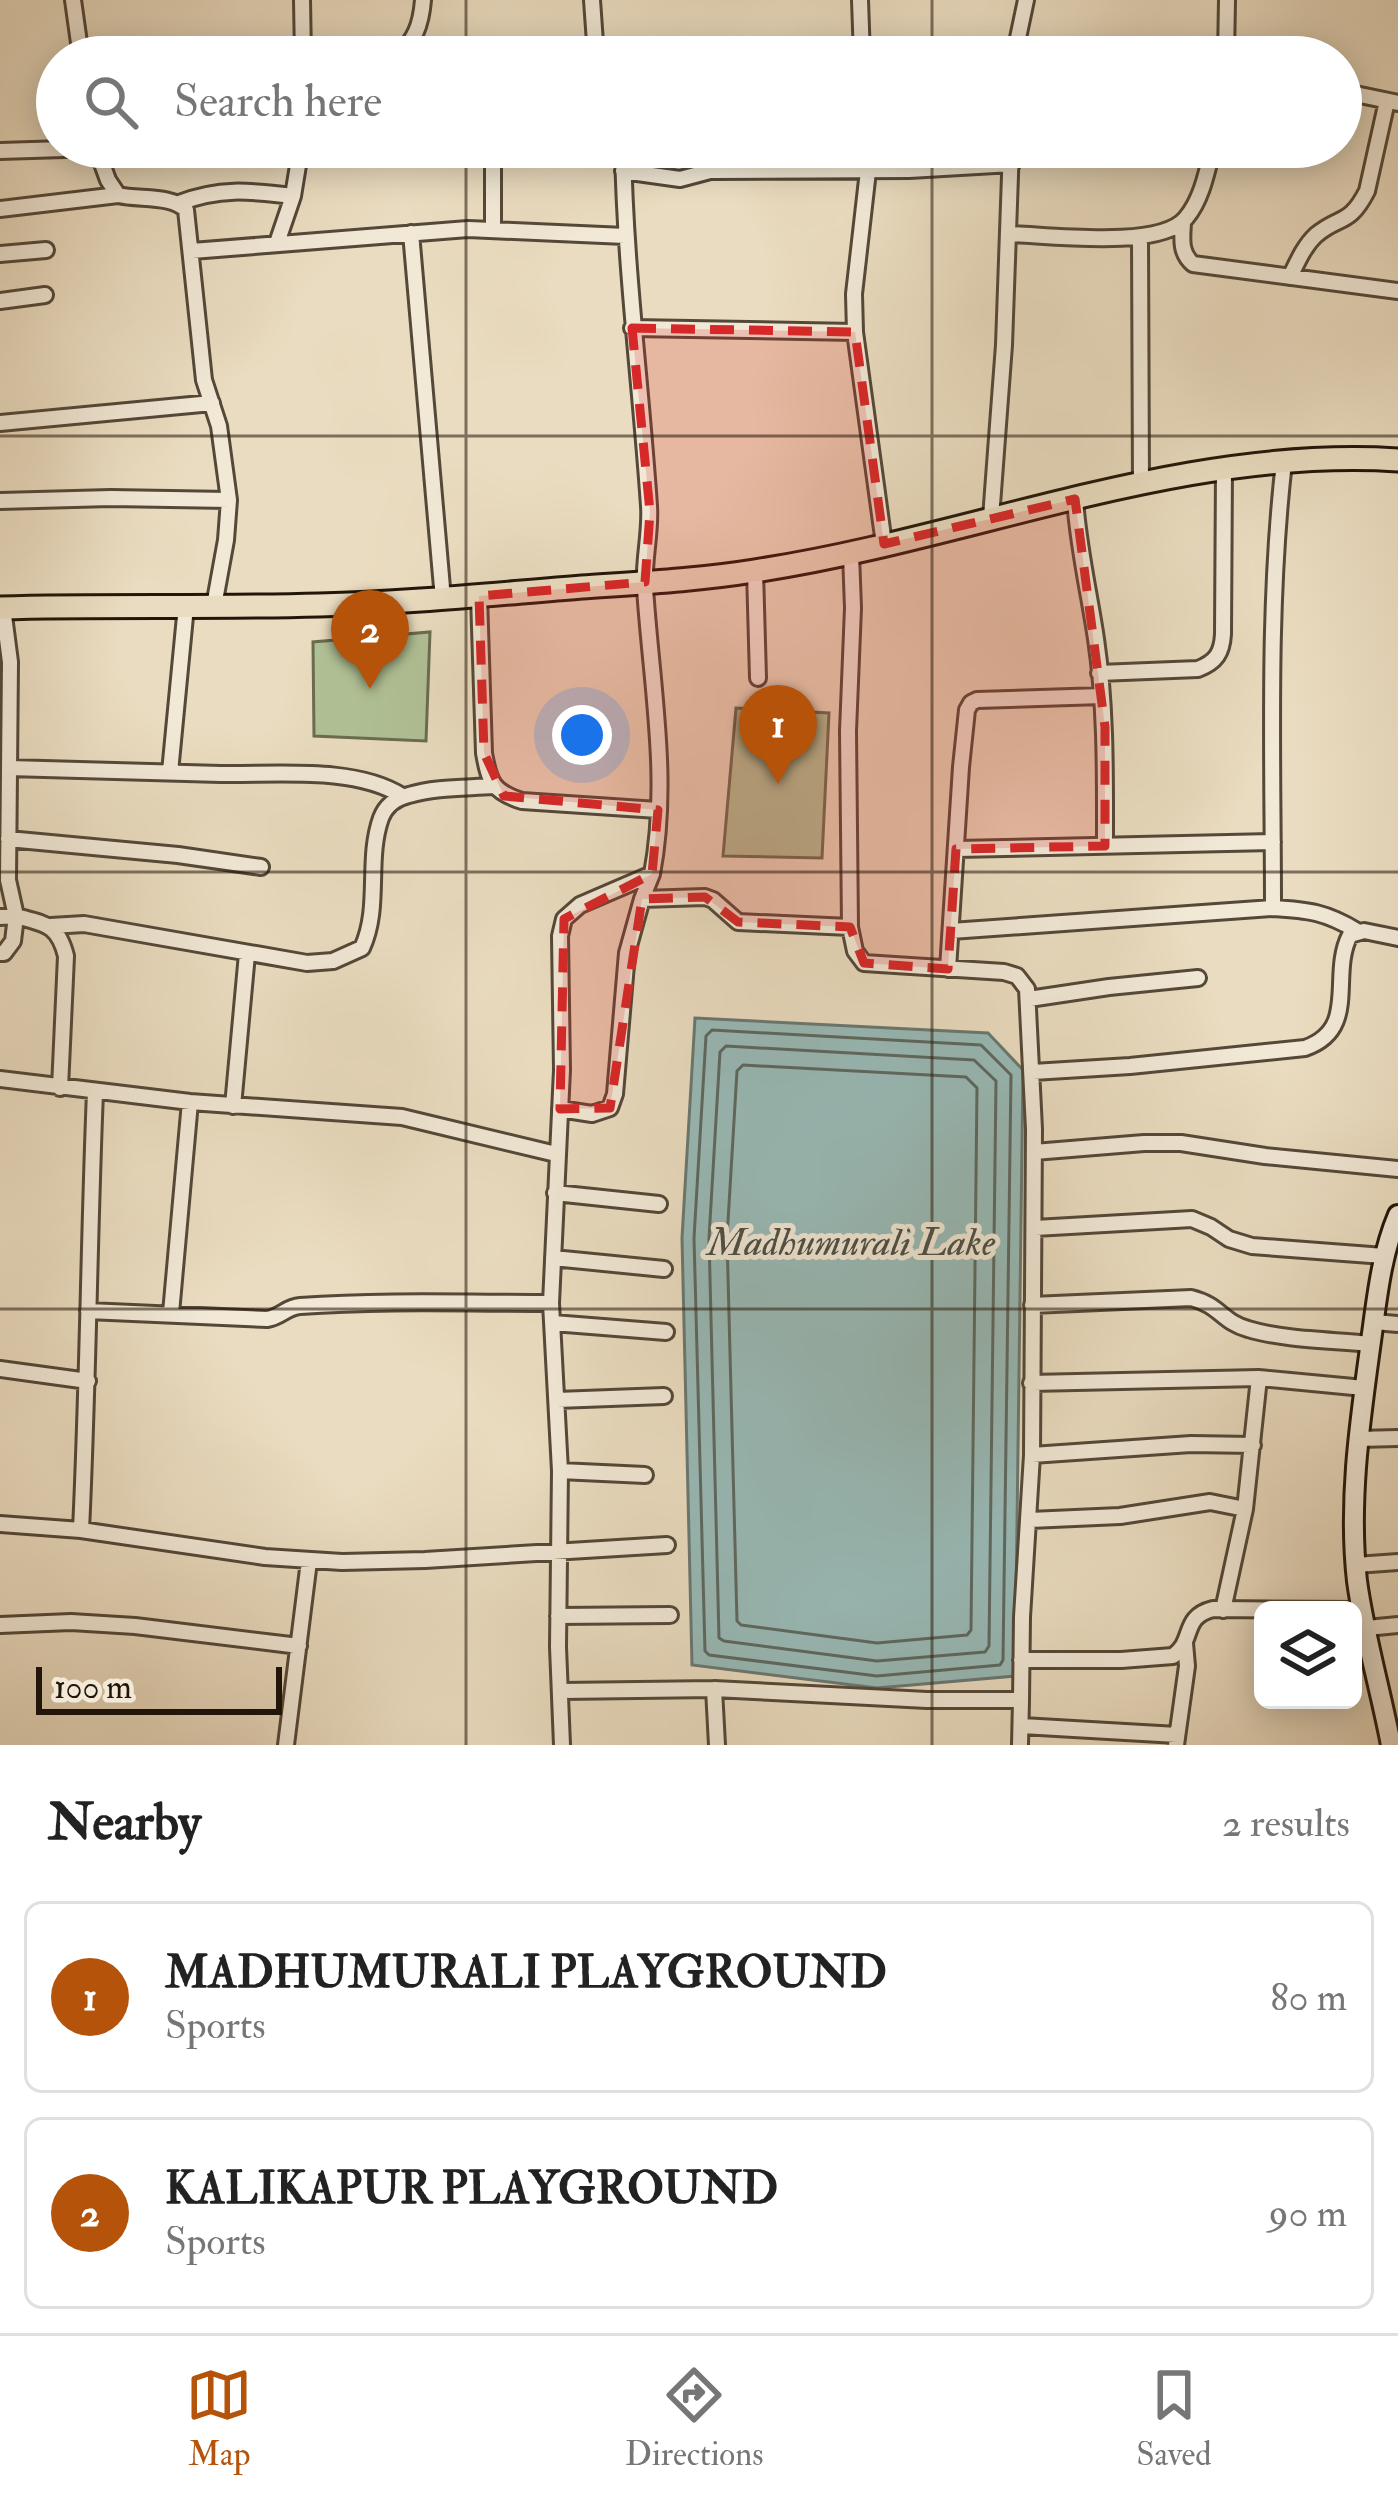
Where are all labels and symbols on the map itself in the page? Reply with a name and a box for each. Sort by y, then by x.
pin: 2 [331,590,409,689]
pin: 1 [739,685,817,784]
your location [552,705,612,765]
water label: Madhumurali Lake [705,1218,996,1267]
scale bar [36,1661,282,1714]

